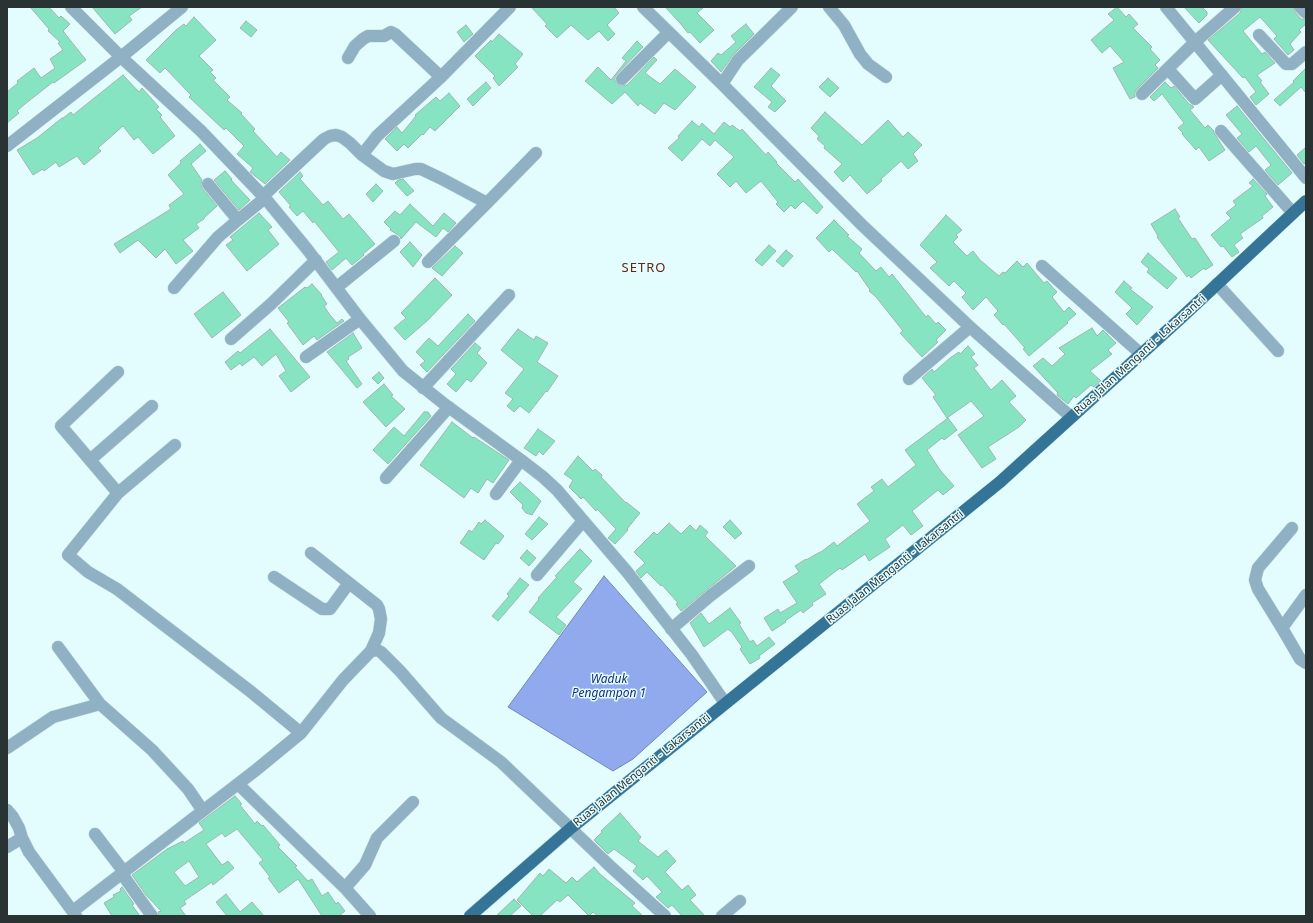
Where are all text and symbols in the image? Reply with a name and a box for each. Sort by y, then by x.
district label: SETRO [622,260,666,276]
street label: Ruas Jalan Menganti - Lakarsantri [1071,292,1209,418]
street label: Ruas Jalan Menganti - Lakarsantri [824,508,966,626]
water label: Waduk Pengampon 1 [572,673,646,701]
street label: Ruas Jalan Menganti - Lakarsantri [571,711,713,829]

